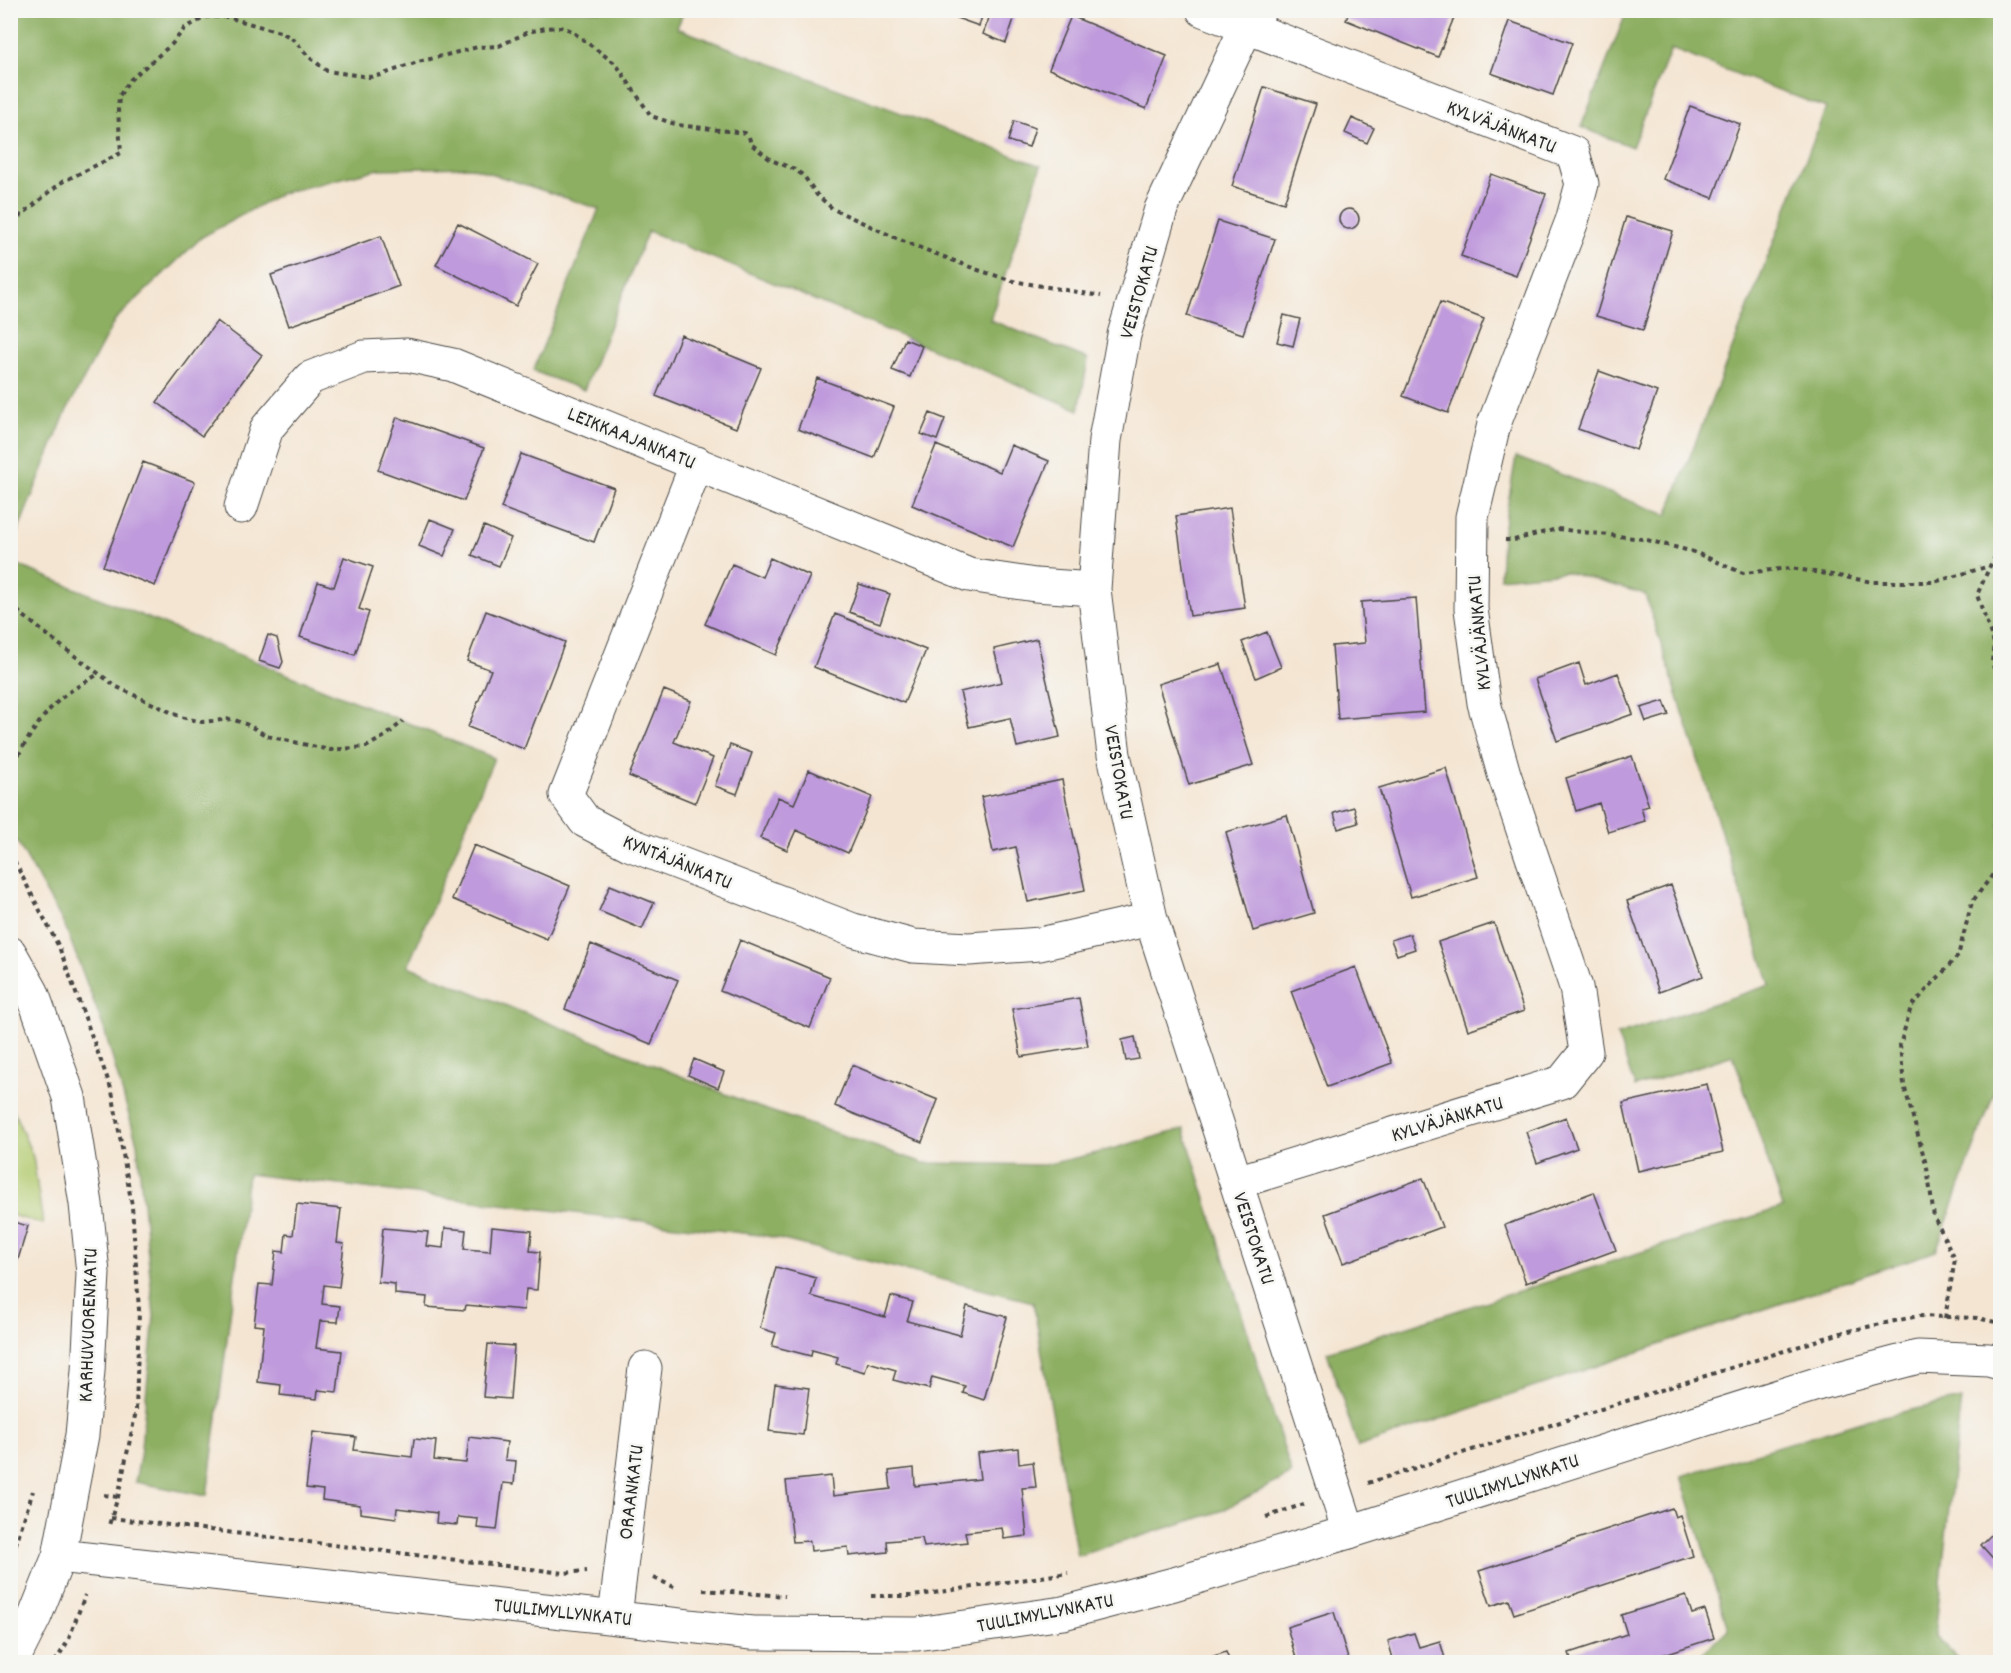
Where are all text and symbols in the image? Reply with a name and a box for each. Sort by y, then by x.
street label: KYLVÄJÄNKATU [1442,94,1560,164]
street label: VEISTOKATU [1113,243,1168,343]
street label: LEIKKAAJANKATU [562,400,700,479]
street label: KYLVÄJÄNKATU [1461,574,1501,692]
street label: VEISTOKATU [1094,723,1140,822]
street label: KYNTÄJÄNKATU [618,828,736,899]
street label: KYLVÄJÄNKATU [1388,1090,1507,1152]
street label: VEISTOKATU [1223,1189,1281,1289]
street label: KARHUVUORENKATU [72,1247,108,1403]
street label: ORAANKATU [612,1443,654,1541]
street label: TUULIMYLLYNKATU [1442,1447,1584,1519]
street label: TUULIMYLLYNKATU [975,1587,1116,1643]
street label: TUULIMYLLYNKATU [492,1592,633,1636]

